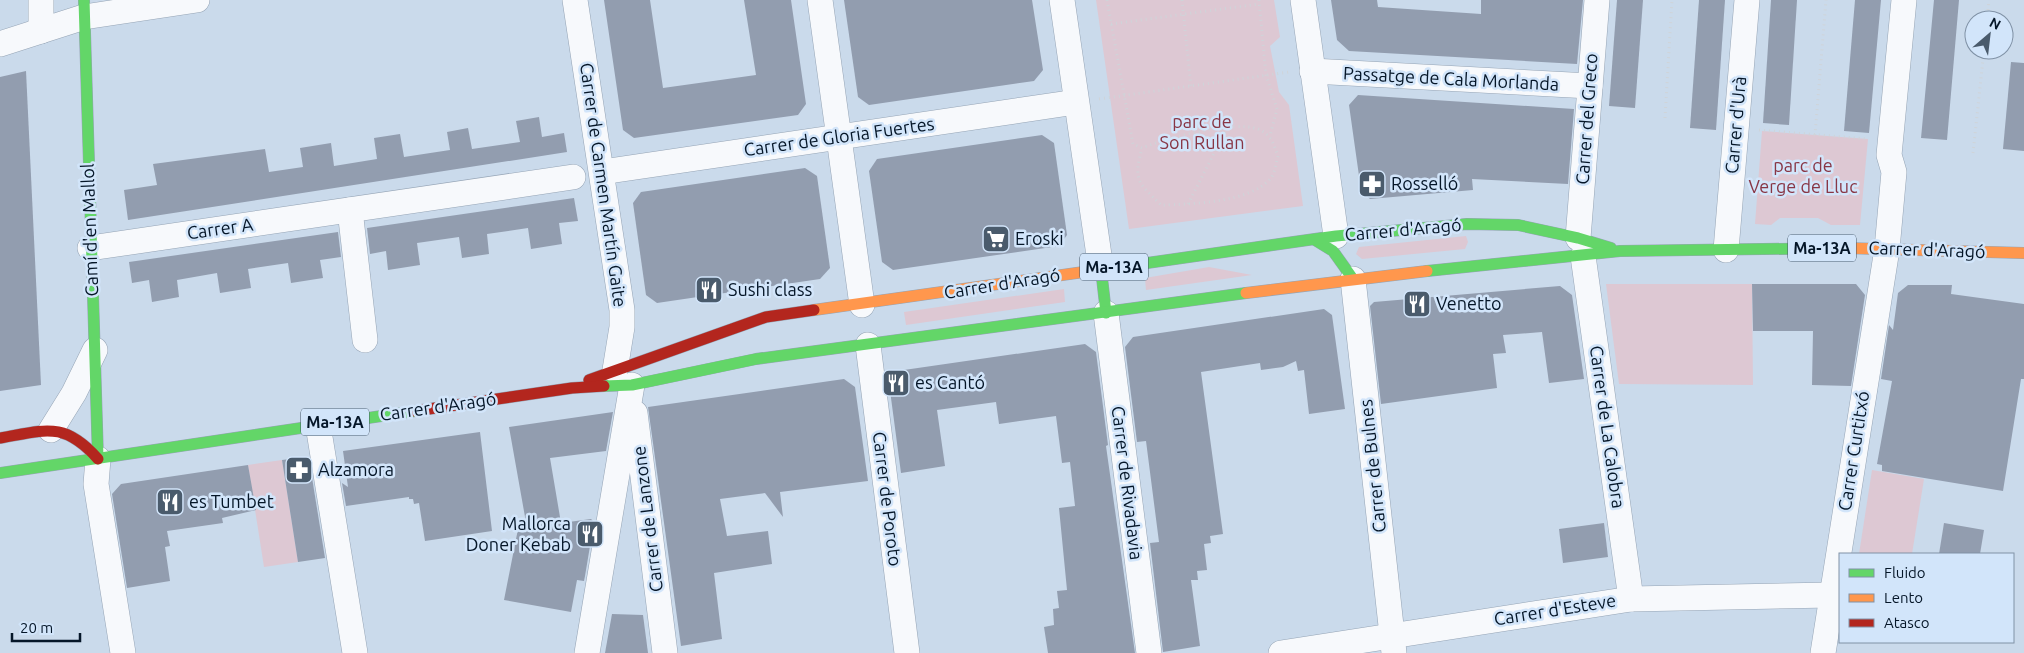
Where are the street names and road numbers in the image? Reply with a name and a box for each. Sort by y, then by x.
street label: Carrer del Greco [1571,53,1601,185]
street label: Carrer de Carmen Martín Gaite [577,61,631,308]
street label: Passatge de Cala Morlanda [1343,62,1560,94]
street label: Carrer d'Urà [1721,75,1749,175]
street label: Carrer de Gloria Fuertes [742,113,936,159]
street label: Camí d'en Mallol [77,163,101,297]
street label: Carrer A [186,213,254,243]
street label: Carrer d'Aragó [1344,214,1462,244]
road number: Ma-13A [1788,234,1856,262]
street label: Carrer d'Aragó [1868,237,1986,261]
road number: Ma-13A [1080,253,1148,280]
street label: Carrer d'Aragó [942,264,1061,302]
street label: Carrer de La Calobra [1587,344,1629,510]
street label: Carrer d'Aragó [378,388,497,424]
street label: Carrer Curtitxó [1834,390,1872,512]
street label: Carrer de Bulnes [1355,398,1389,534]
street label: Carrer de Rivadavia [1109,405,1147,561]
road number: Ma-13A [301,408,369,436]
street label: Carrer de Poroto [870,430,906,567]
street label: Carrer de Lanzone [628,445,666,593]
street label: Carrer d'Esteve [1492,589,1617,629]

